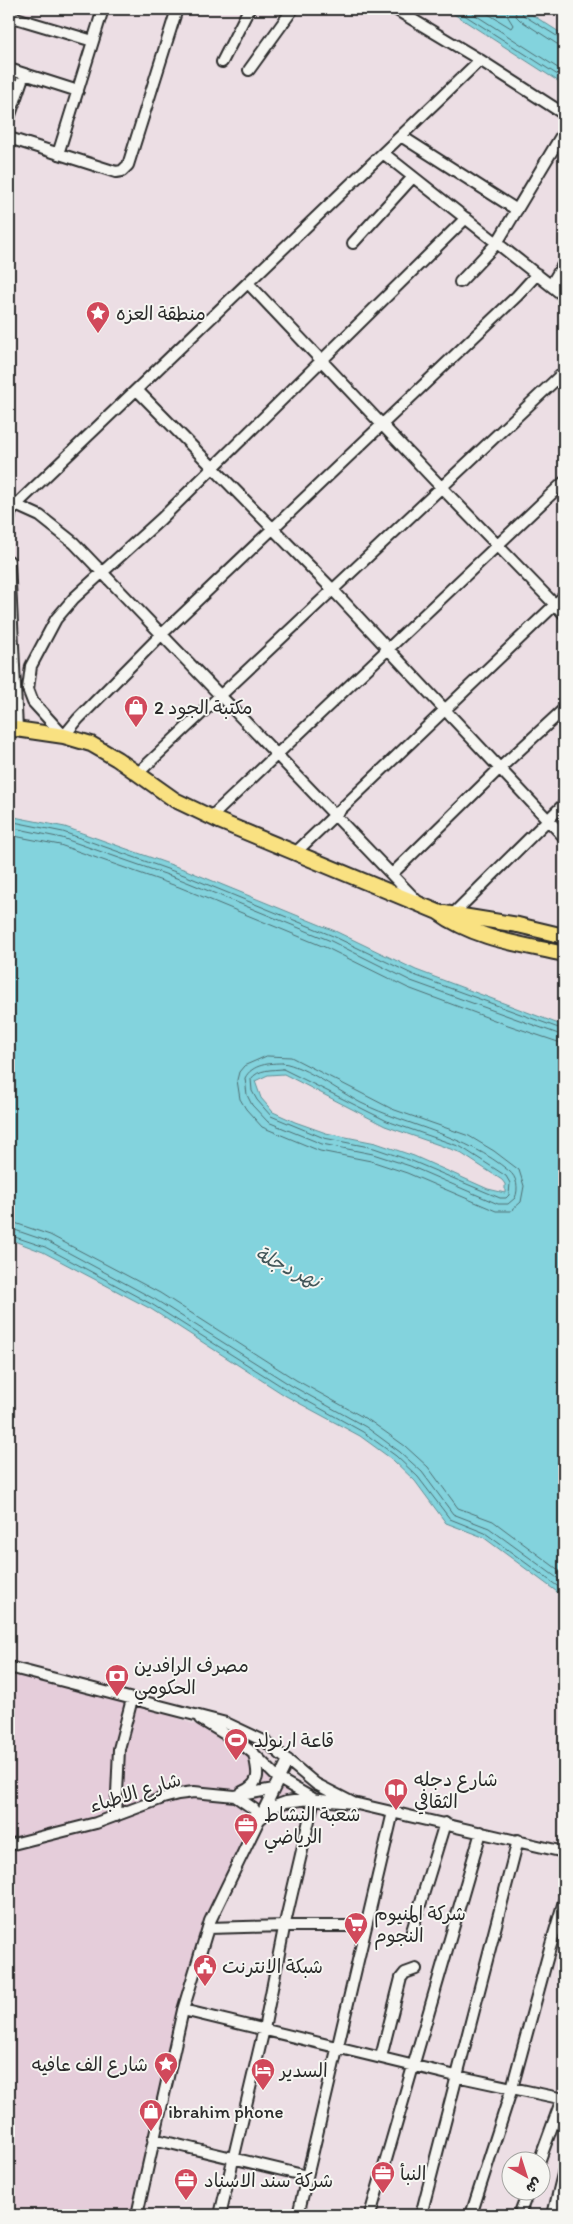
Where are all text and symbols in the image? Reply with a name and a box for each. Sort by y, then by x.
place icon: منطقة العزه [85,300,111,334]
place label: منطقة العزه [116,302,206,325]
shop icon: مكتبة الجود 2 [123,694,149,728]
place label: مكتبة الجود 2 [154,696,253,720]
water label: نهر دجلة [252,1241,327,1294]
place label: مصرف الرافدين الحكومي [134,1654,249,1704]
bank icon: مصرف الرافدين الحكومي [104,1663,130,1697]
sports icon: قاعة ارنولد [223,1727,249,1761]
place label: قاعة ارنولد [254,1729,334,1752]
street label: شارع الاطباء [87,1768,184,1819]
place label: شارع دجله الثقافي [414,1768,498,1815]
library icon: شارع دجله الثقافي [383,1777,409,1811]
place label: شعبة النشاط الرياضي [264,1803,360,1853]
office icon: شعبة النشاط الرياضي [233,1812,259,1846]
place label: شركة المنيوم النجوم [374,1902,466,1950]
supermarket icon: شركة المنيوم النجوم [343,1911,369,1945]
public building icon: شبكة الانترنت [192,1953,218,1987]
place label: شبكة الانترنت [222,1955,323,1978]
place icon: شارع الف عافيه [153,2051,179,2085]
place label: شارع الف عافيه [32,2053,148,2078]
hotel icon: السدير [250,2057,276,2091]
place label: السدير [278,2059,328,2082]
shop icon: ibrahim phone [138,2098,164,2132]
place label: ibrahim phone [168,2100,283,2123]
north arrow [500,2152,550,2202]
office icon: النبأ [370,2160,396,2194]
place label: النبأ [400,2162,427,2185]
office icon: شركة سند الاسناد [173,2167,199,2201]
place label: شركة سند الاسناد [204,2169,333,2192]
text: ش [523,2174,545,2197]

